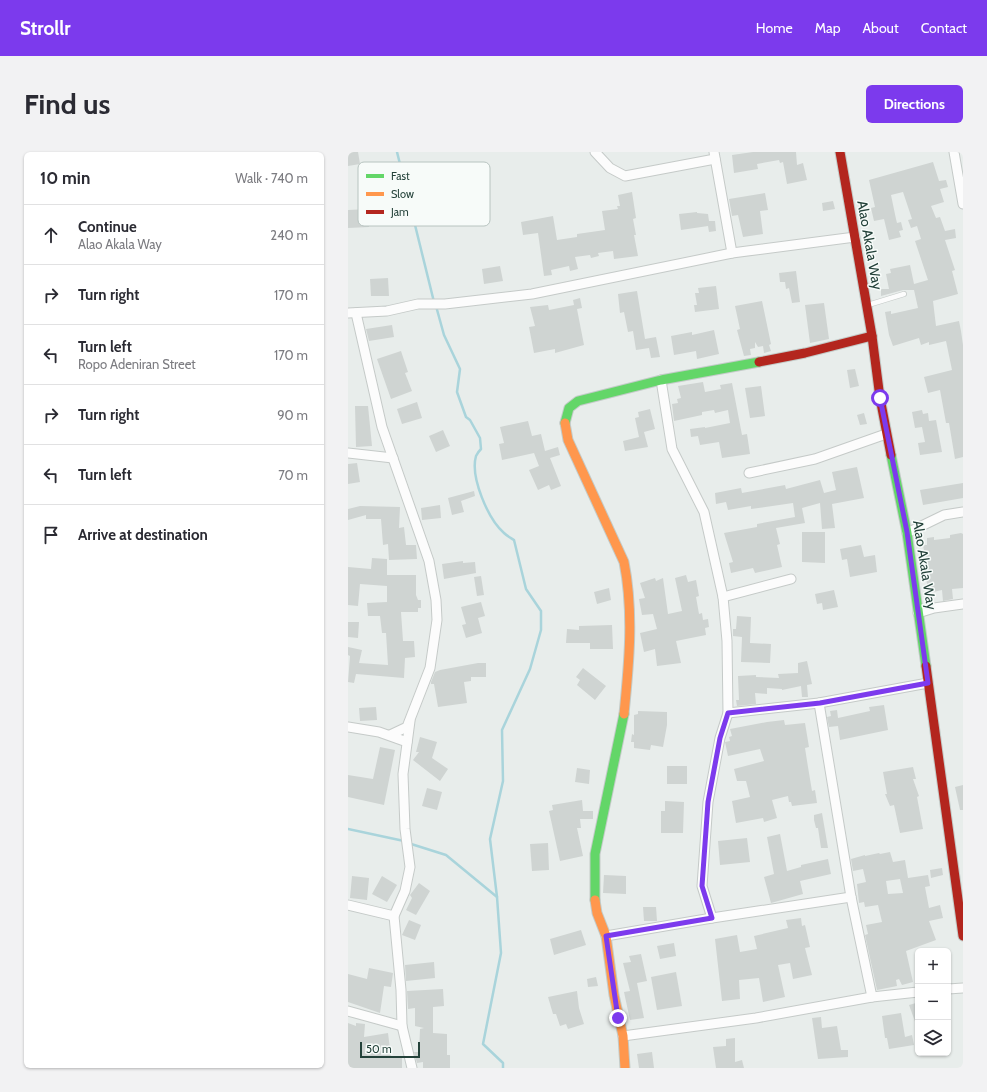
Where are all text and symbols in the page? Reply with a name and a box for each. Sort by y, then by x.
text: Strollr [20,17,71,40]
text: Home [756,19,793,37]
text: Map [815,19,840,37]
text: About [862,19,899,37]
text: Contact [921,19,967,37]
button: Directions [866,85,963,123]
text: Find us [24,87,110,121]
legend [358,162,490,226]
text: 10 min [40,168,90,188]
text: Fast [391,169,410,183]
text: Walk · 740 m [235,170,308,186]
text: Slow [391,187,414,201]
street label: Alao Akala Way [853,199,887,291]
text: Jam [390,205,409,219]
text: Continue [78,218,137,236]
icon: ahead [40,224,62,246]
text: 240 m [270,227,308,243]
text: Alao Akala Way [78,236,162,252]
icon: right [40,284,62,306]
text: Turn right [78,286,139,304]
text: 170 m [274,287,308,303]
text: Turn left [78,338,132,356]
icon: left [40,344,62,366]
text: 170 m [274,347,308,363]
text: Ropo Adeniran Street [78,356,196,372]
route start [871,389,889,407]
icon: right [40,404,62,426]
text: Turn right [78,406,139,424]
text: 90 m [277,407,308,423]
icon: left [40,464,62,486]
text: Turn left [78,466,132,484]
text: 70 m [278,467,308,483]
street label: Alao Akala Way [909,519,941,611]
icon: arrive [40,524,62,546]
text: Arrive at destination [78,526,208,544]
map controls [915,948,951,1056]
button: + [915,948,951,984]
button: − [915,984,951,1020]
route end [609,1009,627,1027]
button: layers [915,1020,951,1056]
scale bar [360,1040,420,1059]
text: 50 m [366,1042,392,1056]

